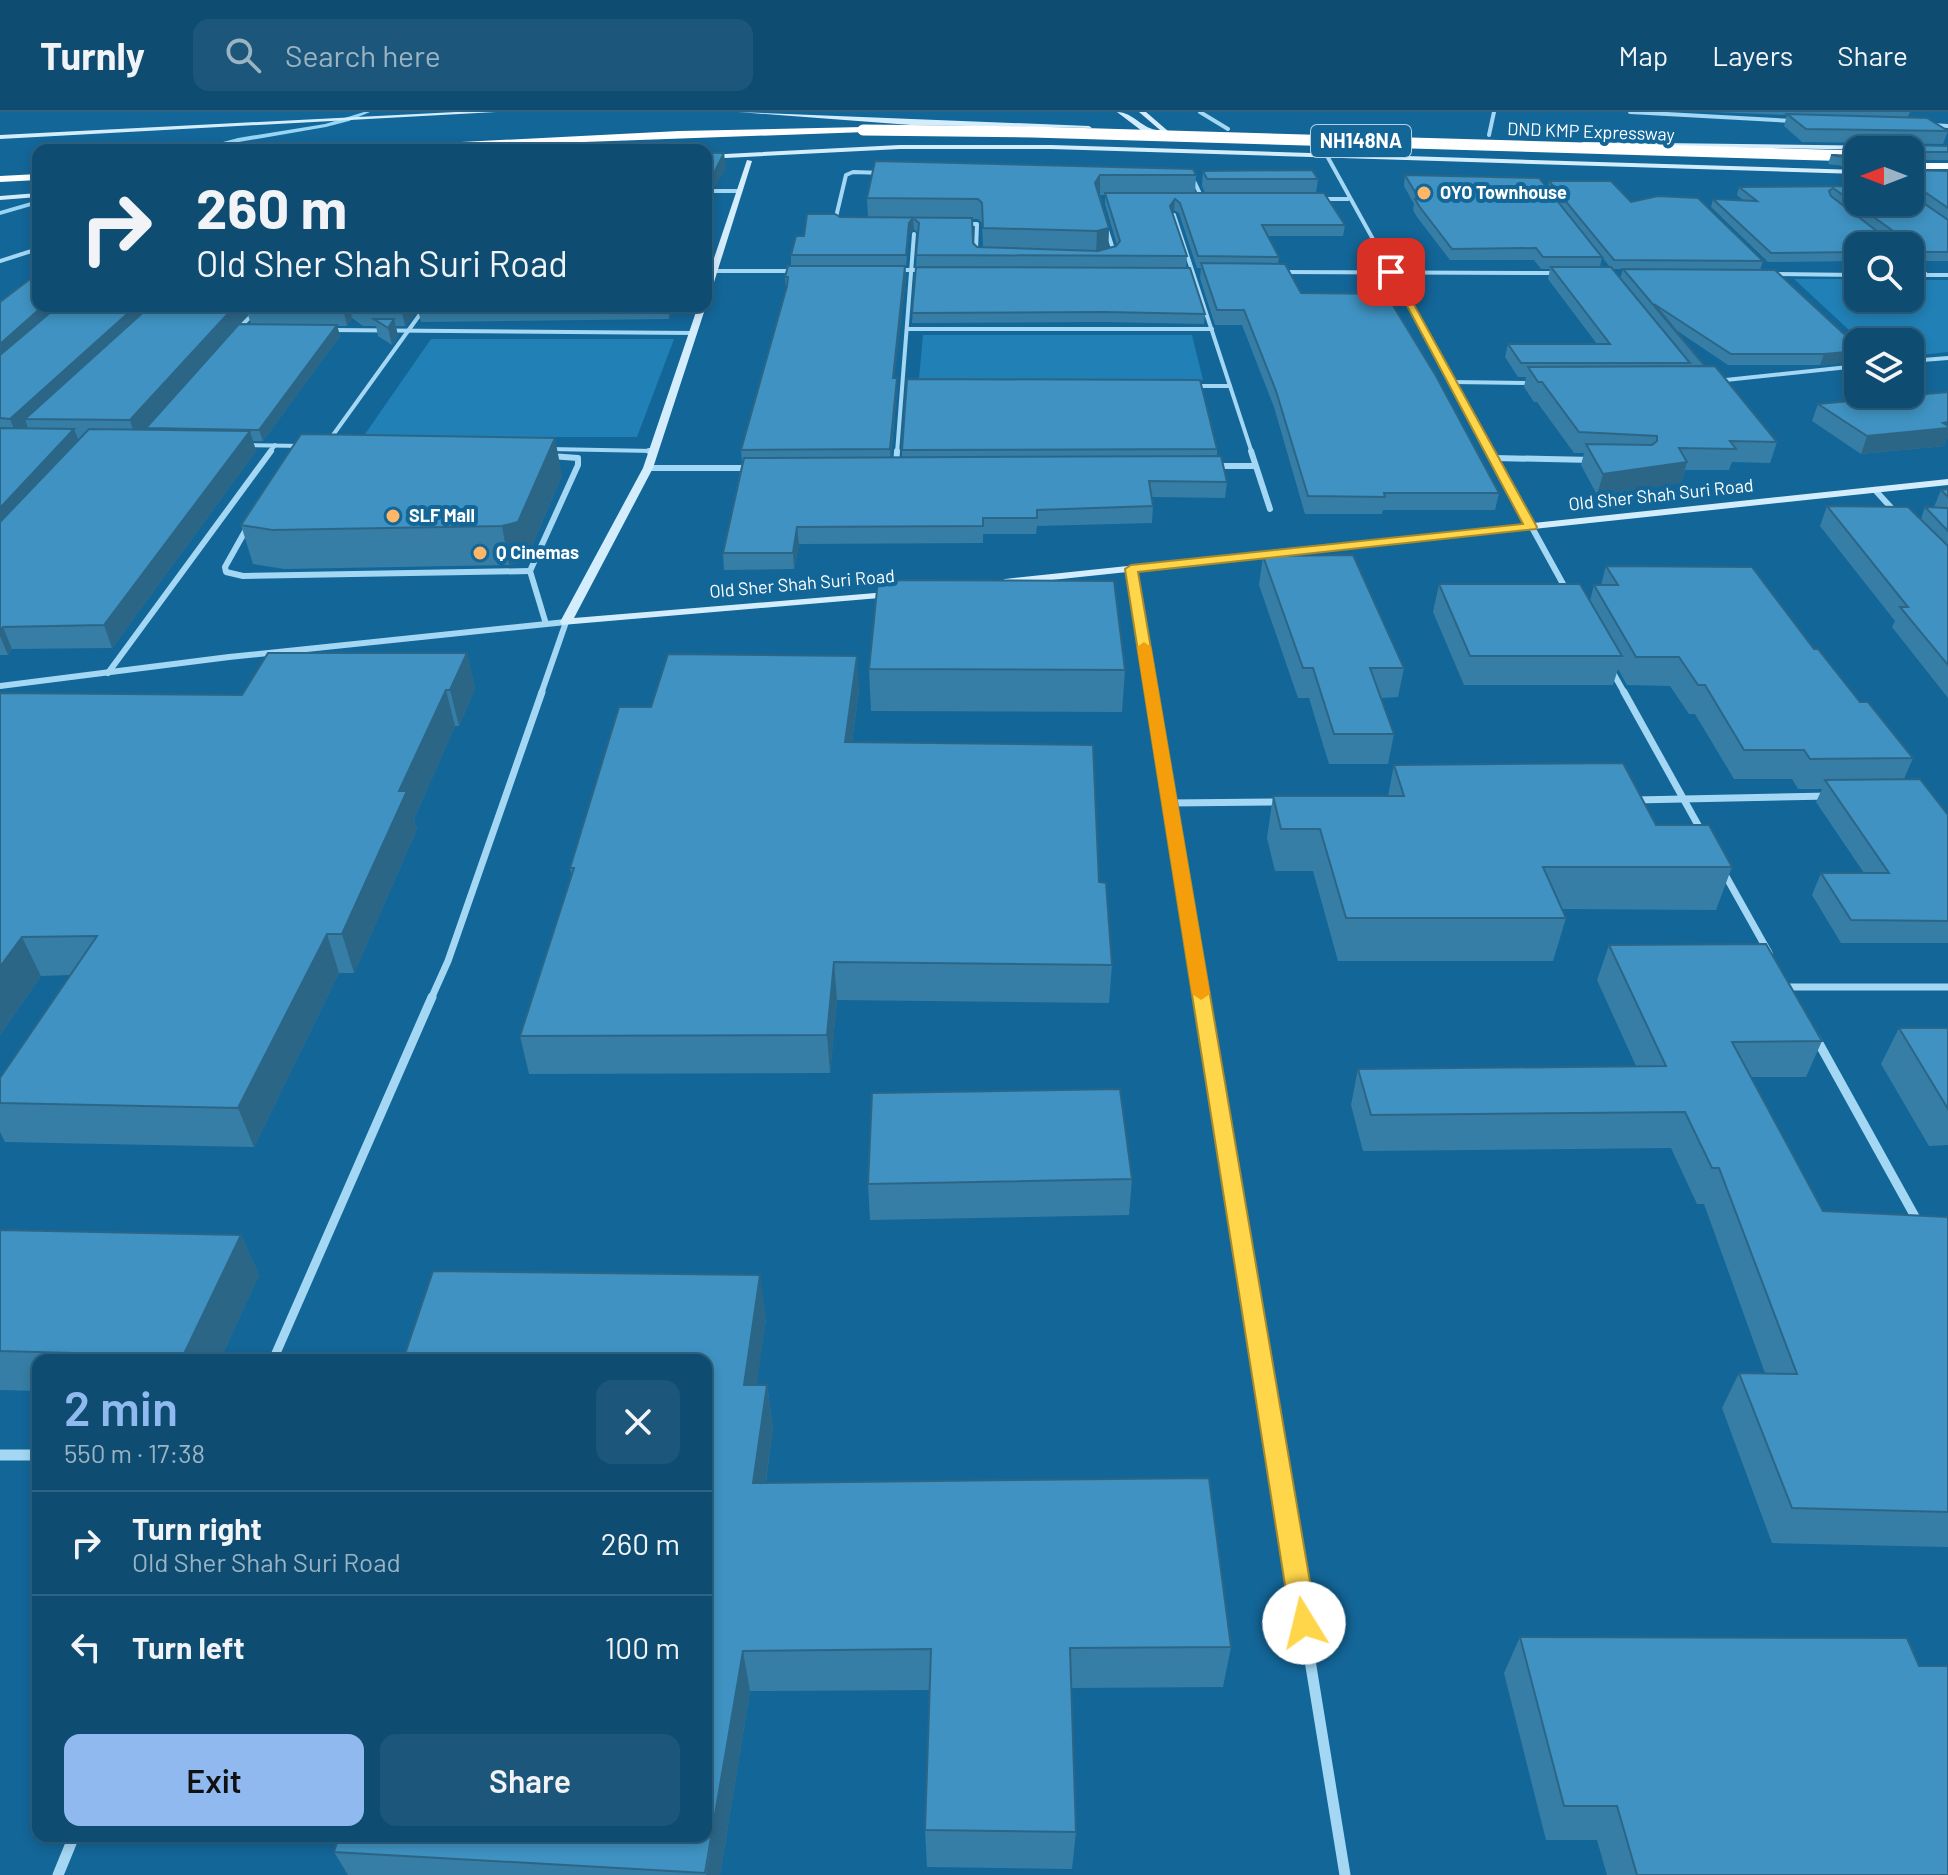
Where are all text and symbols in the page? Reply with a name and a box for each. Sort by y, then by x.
search box [193,19,753,91]
text: Turnly [40,32,145,78]
icon: search [221,33,265,77]
text: Search here [285,37,441,73]
text: Map [1618,38,1668,72]
text: Layers [1712,38,1793,72]
text: Share [1837,38,1908,72]
street label: DND KMP Expressway [1507,117,1675,145]
road number: NH148NA [1311,125,1411,157]
north arrow [1844,136,1924,216]
map controls [1844,136,1924,408]
text: 260 m [196,173,347,240]
icon: right [64,176,168,280]
place label: OYO Townhouse [1440,181,1567,203]
marker: OYO Townhouse [1415,184,1433,202]
button: search [1844,232,1924,312]
pin [1357,238,1425,306]
text: Old Sher Shah Suri Road [196,241,568,284]
icon: arrive [1369,250,1413,294]
button: layers [1844,328,1924,408]
street label: Old Sher Shah Suri Road [1567,473,1755,515]
place label: SLF Mall [409,504,475,526]
marker: SLF Mall [384,507,402,525]
place label: Q Cinemas [496,541,579,563]
marker: Q Cinemas [471,544,489,562]
street label: Old Sher Shah Suri Road [708,564,896,602]
text: 2 min [64,1378,178,1436]
button: close [596,1380,680,1464]
text: 550 m · 17:38 [64,1437,205,1468]
text: Turn right [132,1510,262,1546]
icon: right [64,1521,108,1565]
text: 260 m [601,1525,680,1561]
text: Old Sher Shah Suri Road [132,1546,401,1577]
position arrow [1262,1581,1346,1665]
icon: left [64,1625,108,1669]
text: Turn left [132,1629,245,1665]
text: 100 m [605,1629,680,1665]
button: Exit [64,1734,364,1826]
button: Share [380,1734,680,1826]

